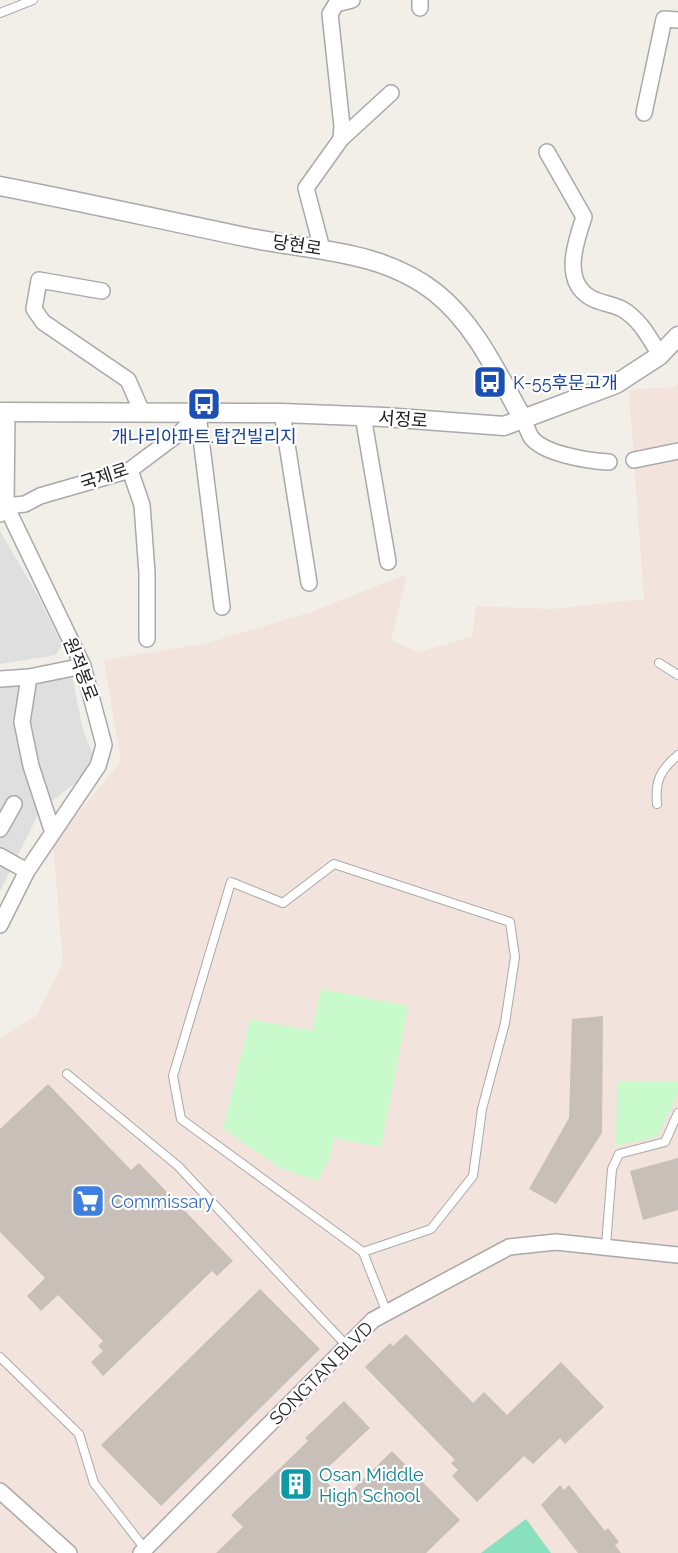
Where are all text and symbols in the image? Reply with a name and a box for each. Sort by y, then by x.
street label: 당현로 [271,231,323,259]
bus stop icon: K-55후문고개 [472,364,508,400]
place label: K-55후문고개 [513,372,618,393]
bus stop icon: 개나리아파트.탑건빌리지 [186,386,222,422]
street label: 서정로 [377,407,429,431]
place label: 개나리아파트.탑건빌리지 [111,426,297,447]
street label: 국제로 [77,458,131,494]
street label: 원적봉로 [59,634,103,704]
supermarket icon: Commissary [70,1183,106,1219]
place label: Commissary [111,1191,215,1212]
street label: SONGTAN BLVD [265,1317,377,1429]
place label: Osan Middle High School [319,1464,424,1506]
building icon: Osan Middle High School [278,1466,314,1502]

